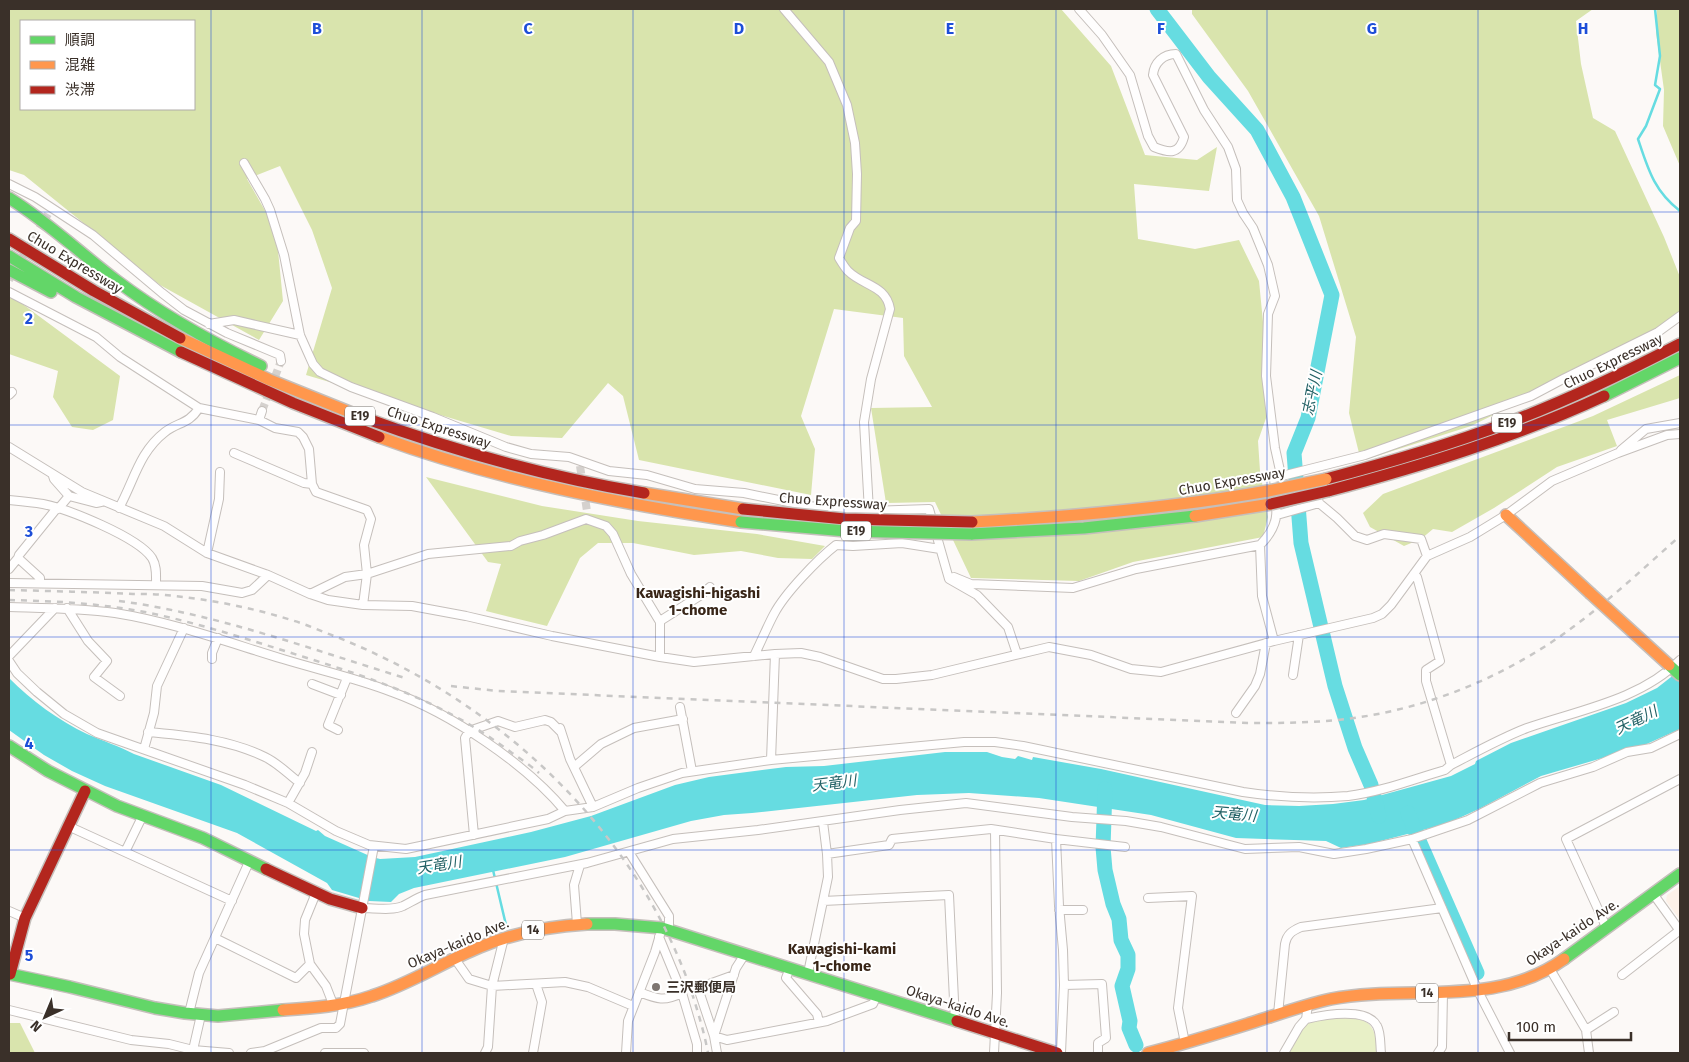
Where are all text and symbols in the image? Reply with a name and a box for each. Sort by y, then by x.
text: B [312,19,322,38]
text: C [523,19,533,38]
text: D [734,19,744,38]
text: E [946,19,954,38]
text: F [1157,19,1165,38]
text: G [1367,19,1377,38]
text: H [1578,19,1588,38]
legend [20,20,195,110]
text: 順調 [65,31,95,49]
text: 混雑 [65,56,95,74]
text: 渋滞 [65,81,95,99]
street label: Chuo Expressway [24,227,126,298]
text: 2 [25,309,33,328]
street label: Chuo Expressway [1561,330,1666,393]
water label: 志平川 [1299,367,1326,417]
street label: Chuo Expressway [385,403,493,452]
road number: E19 [345,406,375,426]
road number: E19 [1492,413,1522,432]
street label: Chuo Expressway [1177,464,1287,499]
street label: Chuo Expressway [778,489,888,514]
text: 3 [24,522,33,541]
road number: E19 [841,522,871,540]
district label: Kawagishi-higashi 1-chome [636,584,760,619]
water label: 天竜川 [1612,701,1662,738]
text: 4 [24,734,34,753]
water label: 天竜川 [811,771,859,795]
water label: 天竜川 [1211,803,1259,825]
water label: 天竜川 [415,852,465,877]
street label: Okaya-kaido Ave. [1523,895,1622,970]
street label: Okaya-kaido Ave. [405,914,511,972]
road number: 14 [522,920,544,940]
district label: Kawagishi-kami 1-chome [788,940,896,975]
text: 5 [25,946,34,965]
place label: 三沢郵便局 [666,979,736,996]
marker: 三沢郵便局 [650,981,662,993]
street label: Okaya-kaido Ave. [904,982,1012,1031]
road number: 14 [1416,984,1438,1002]
north arrow [20,992,70,1042]
scale bar [1509,1010,1632,1042]
text: N [27,1017,46,1035]
text: 100 m [1516,1018,1556,1036]

